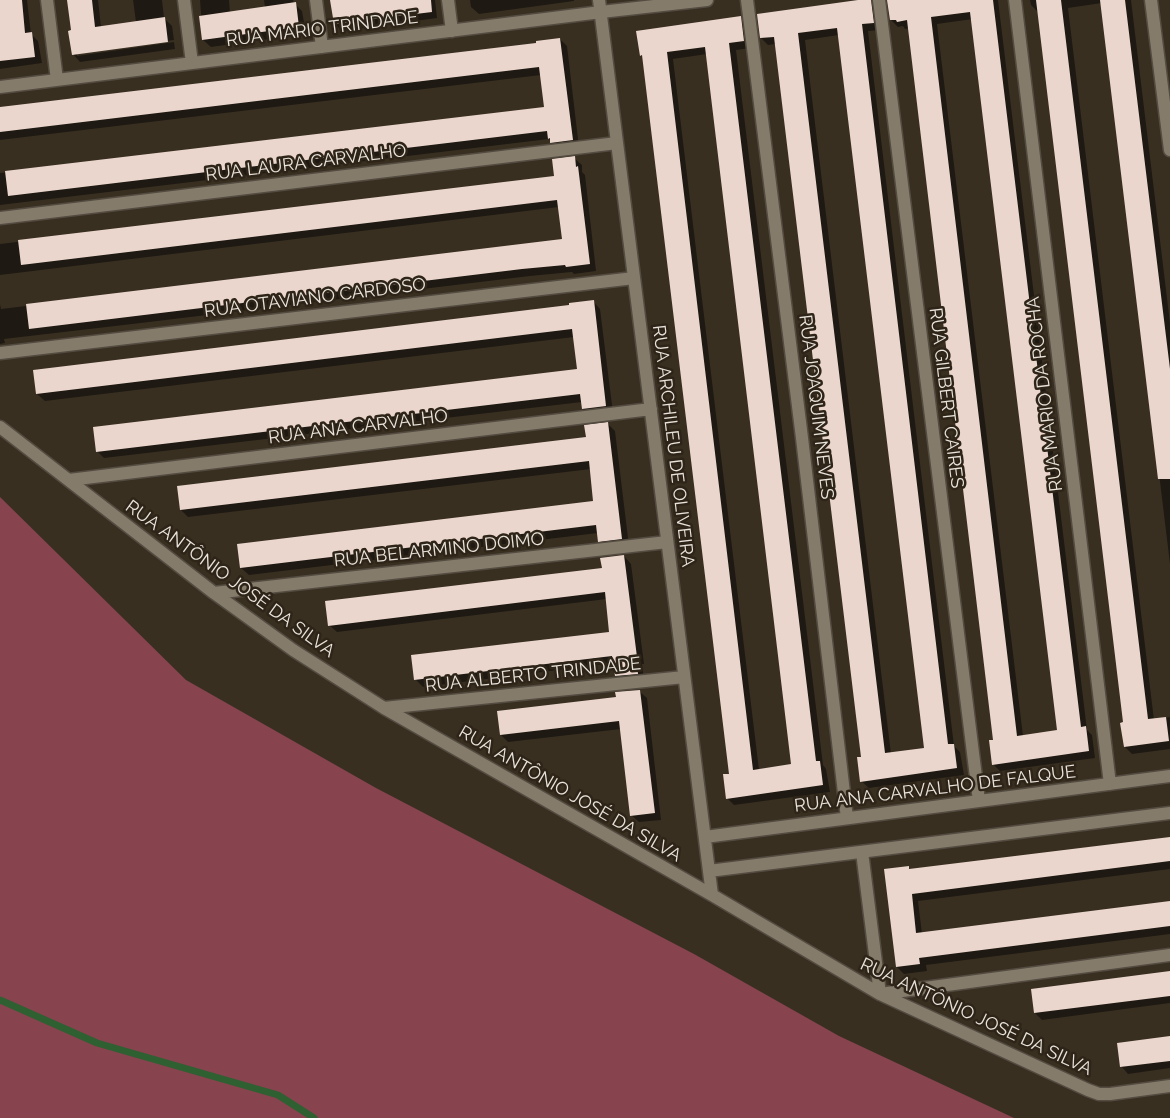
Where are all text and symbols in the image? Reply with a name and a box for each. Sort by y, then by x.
street label: RUA MARIO TRINDADE [225,6,419,52]
street label: RUA LAURA CARVALHO [204,140,408,186]
street label: RUA OTAVIANO CARDOSO [203,274,427,322]
street label: RUA MARIO DA ROCHA [1022,295,1068,493]
street label: RUA GILBERT CAIRES [924,306,968,490]
street label: RUA JOAQUIM NEVES [794,313,838,501]
street label: RUA ARCHILEU DE OLIVEIRA [647,324,699,568]
street label: RUA ANA CARVALHO [267,405,449,449]
street label: RUA ANTÔNIO JOSÉ DA SILVA [121,496,339,662]
street label: RUA BELARMINO DOIMO [333,528,545,572]
street label: RUA ALBERTO TRINDADE [424,653,642,697]
street label: RUA ANTÔNIO JOSÉ DA SILVA [455,721,685,867]
street label: RUA ANA CARVALHO DE FALQUE [793,761,1077,817]
street label: RUA ANTÔNIO JOSÉ DA SILVA [857,954,1095,1080]

